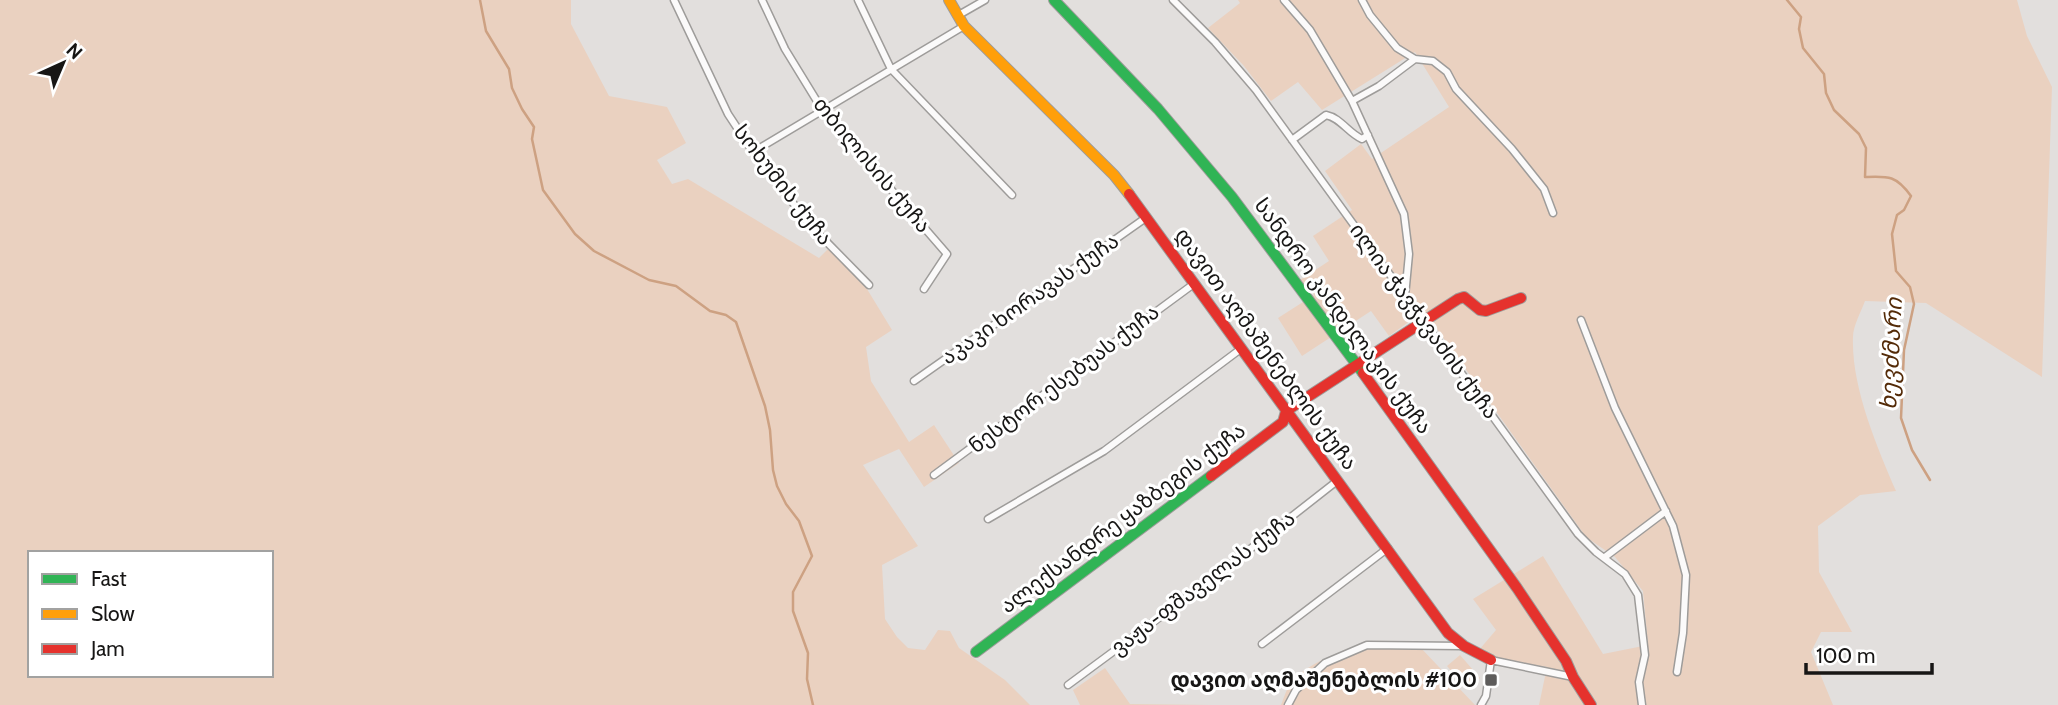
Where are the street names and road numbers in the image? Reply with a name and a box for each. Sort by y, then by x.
street label: თბილისის ქუჩა [808,92,936,238]
street label: სოხუმის ქუჩა [729,119,838,250]
street label: სანდრო კანდელაკის ქუჩა [1249,193,1437,439]
street label: ილია ჭავჭავაძის ქუჩა [1344,218,1504,424]
street label: დავით აღმაშენებლის ქუჩა [1169,223,1363,475]
street label: აკაკი ხორავას ქუჩა [936,228,1123,369]
street label: ნესტორ ესებუას ქუჩა [964,299,1164,458]
street label: ალექსანდრე ყაზბეგის ქუჩა [995,417,1251,619]
street label: ვაჟა-ფშაველას ქუჩა [1106,505,1300,661]

